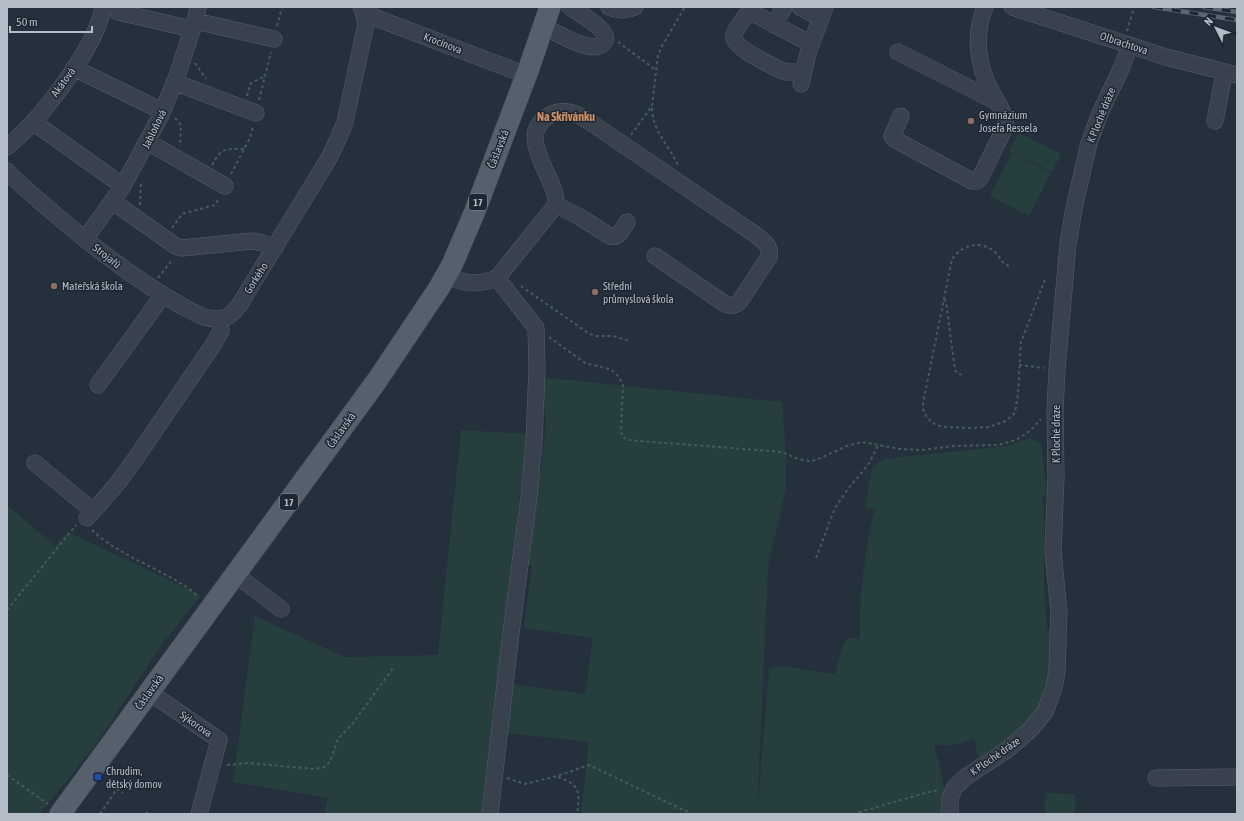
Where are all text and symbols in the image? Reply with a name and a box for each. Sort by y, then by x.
scale bar [10,8,92,34]
north arrow [1196,8,1236,48]
text: 50 m [16,15,38,29]
text: N [1202,15,1215,28]
street label: Krocínova [422,30,464,56]
street label: Olbrachtova [1098,30,1150,56]
street label: Akátová [48,65,78,99]
street label: K Ploché dráze [1085,86,1117,144]
street label: Jabloňová [139,108,169,150]
place label: Gymnázium Josefa Ressela [979,109,1038,134]
district label: Na Skřivánku [537,110,595,124]
marker: Gymnázium Josefa Ressela [966,116,976,126]
street label: Čáslavská [485,128,511,170]
road number: 17 [469,194,487,210]
street label: Strojařů [91,241,123,271]
street label: Gorkého [242,260,270,296]
place label: Mateřská škola [62,280,123,292]
place label: Střední průmyslová škola [603,280,674,305]
marker: Mateřská škola [49,281,59,291]
marker: Střední průmyslová škola [590,287,600,297]
street label: K Ploché dráze [1050,405,1062,463]
street label: Čáslavská [324,410,358,450]
road number: 17 [280,494,298,510]
street label: Čáslavská [132,672,166,712]
street label: Sýkorova [178,709,214,739]
street label: K Ploché dráze [968,734,1022,778]
place label: Chrudim, dětský domov [106,765,163,790]
marker: Chrudim, dětský domov [93,772,103,782]

